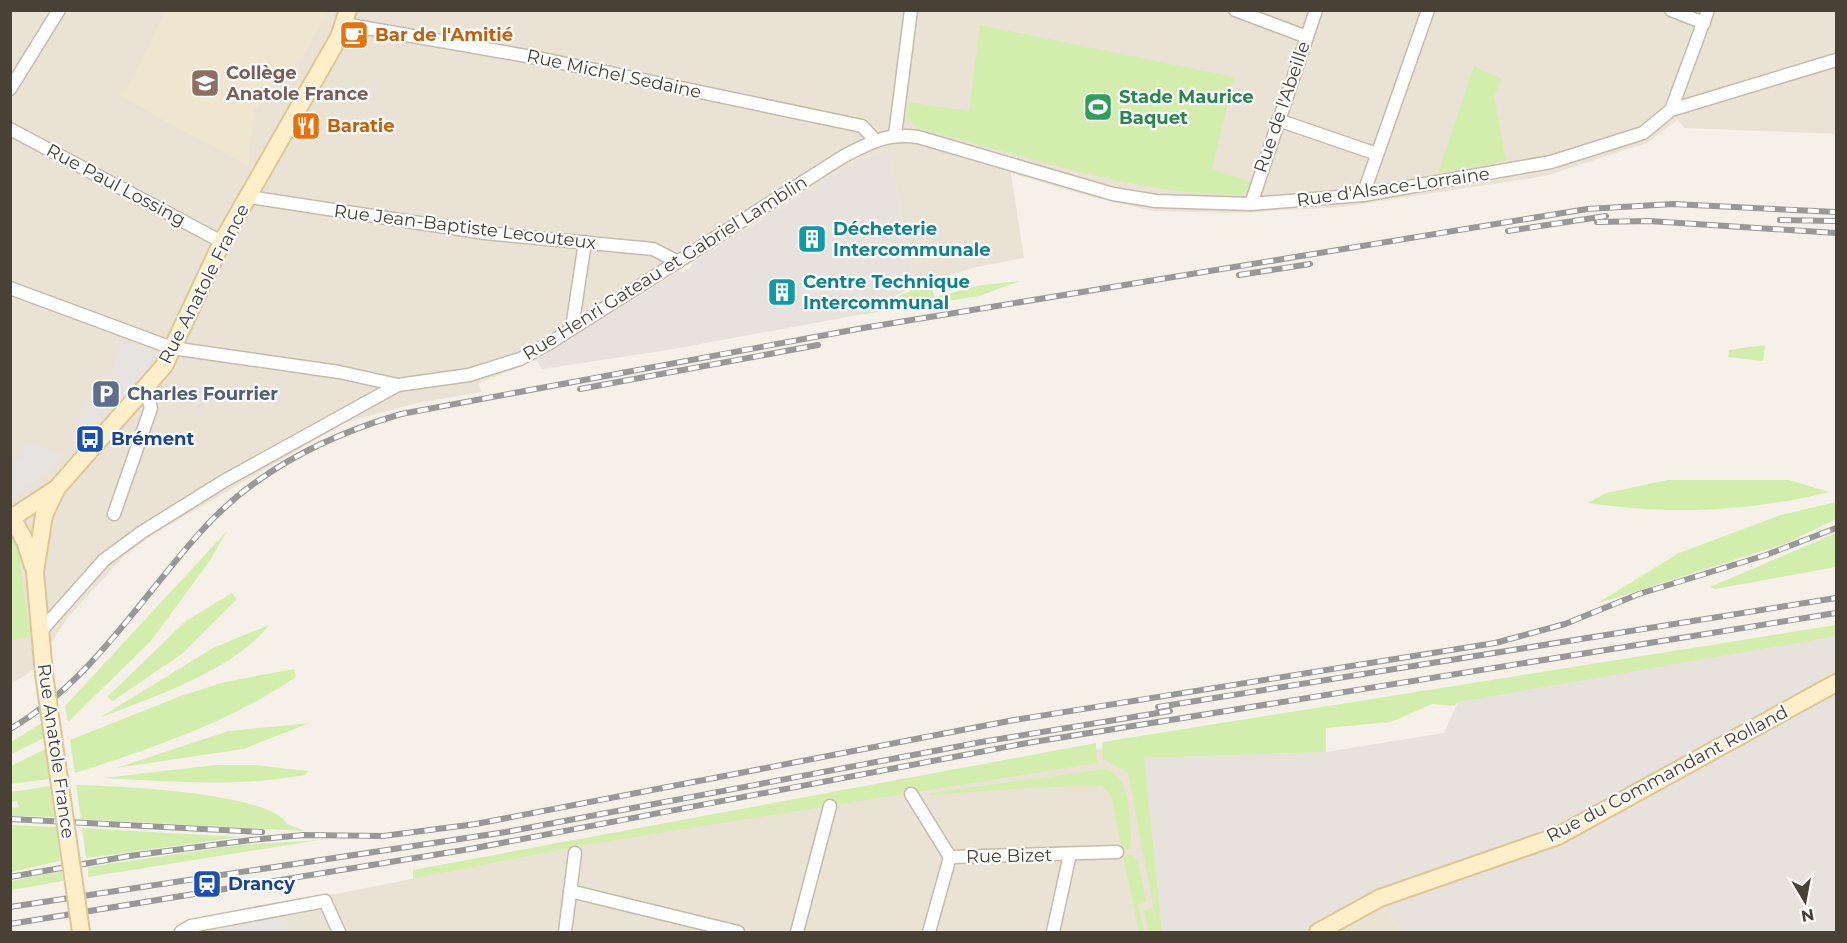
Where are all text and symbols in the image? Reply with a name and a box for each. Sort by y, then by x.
cafe icon: Bar de l'Amitié [338,19,370,51]
place label: Bar de l'Amitié [375,24,513,46]
street label: Rue de l'Abeille [1249,38,1315,176]
street label: Rue Michel Sedaine [525,45,703,103]
place label: Collège Anatole France [225,62,368,105]
school or university icon: Collège Anatole France [189,67,221,99]
place label: Stade Maurice Baquet [1119,86,1254,129]
sports icon: Stade Maurice Baquet [1082,91,1114,123]
restaurant icon: Baratie [290,110,322,142]
place label: Baratie [327,115,395,137]
street label: Rue Paul Lossing [43,139,189,231]
street label: Rue d'Alsace-Lorraine [1295,163,1491,211]
street label: Rue Henri Gateau et Gabriel Lamblin [519,171,811,365]
street label: Rue Anatole France [154,200,254,368]
street label: Rue Jean-Baptiste Lecouteux [333,200,598,254]
place label: Décheterie Intercommunale [833,218,991,261]
building icon: Décheterie Intercommunale [796,223,828,255]
place label: Centre Technique Intercommunal [803,271,970,314]
building icon: Centre Technique Intercommunal [766,276,798,308]
parking icon: Charles Fourrier [90,378,122,410]
place label: Charles Fourrier [127,383,278,405]
bus stop icon: Brément [74,423,106,455]
place label: Brément [111,428,194,450]
street label: Rue Anatole France [33,662,79,840]
street label: Rue du Commandant Rolland [1542,701,1792,847]
street label: Rue Bizet [966,844,1052,868]
station icon: Drancy [191,868,223,900]
north arrow [1775,871,1835,931]
place label: Drancy [228,873,295,895]
text: N [1799,905,1816,926]

